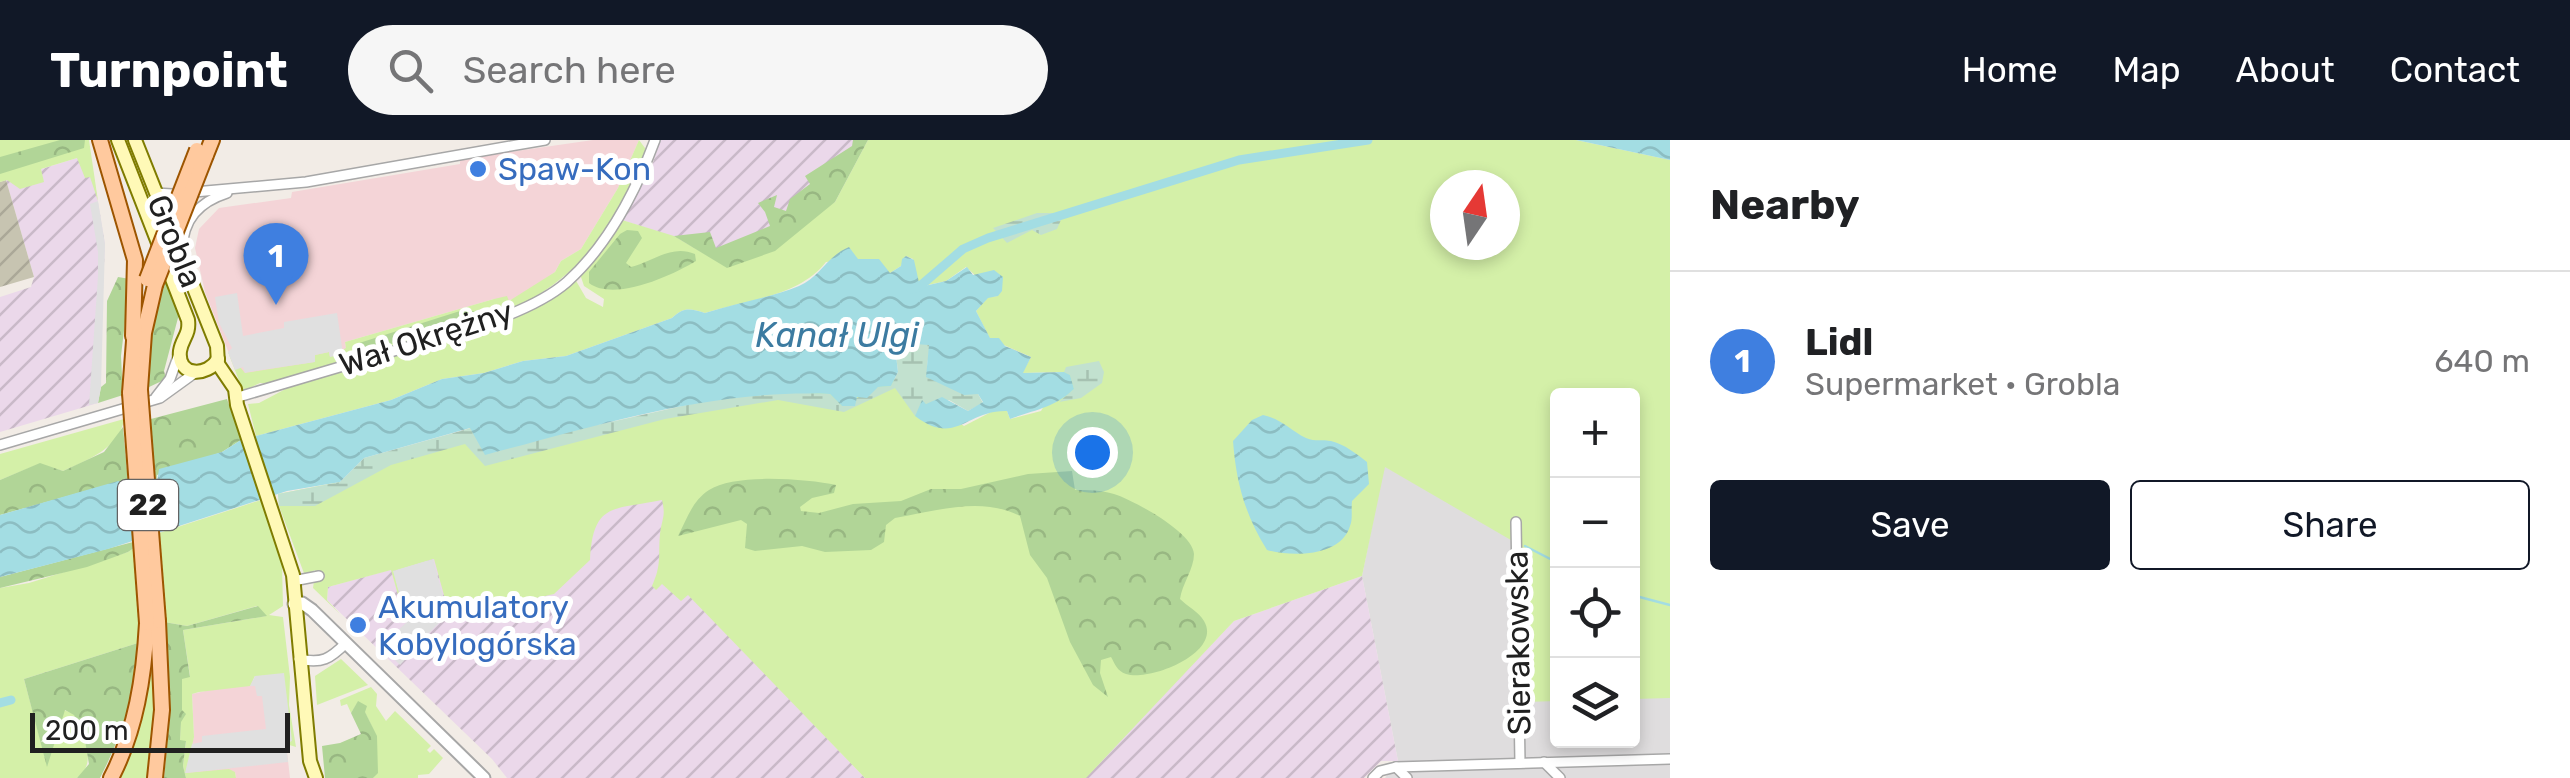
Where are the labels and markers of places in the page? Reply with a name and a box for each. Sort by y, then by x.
place label: Spaw-Kon [498,150,651,188]
marker: Spaw-Kon [467,158,489,180]
pin: 1 [244,222,308,305]
place label: Akumulatory Kobylogórska [378,588,577,663]
marker: Akumulatory Kobylogórska [347,614,369,636]

